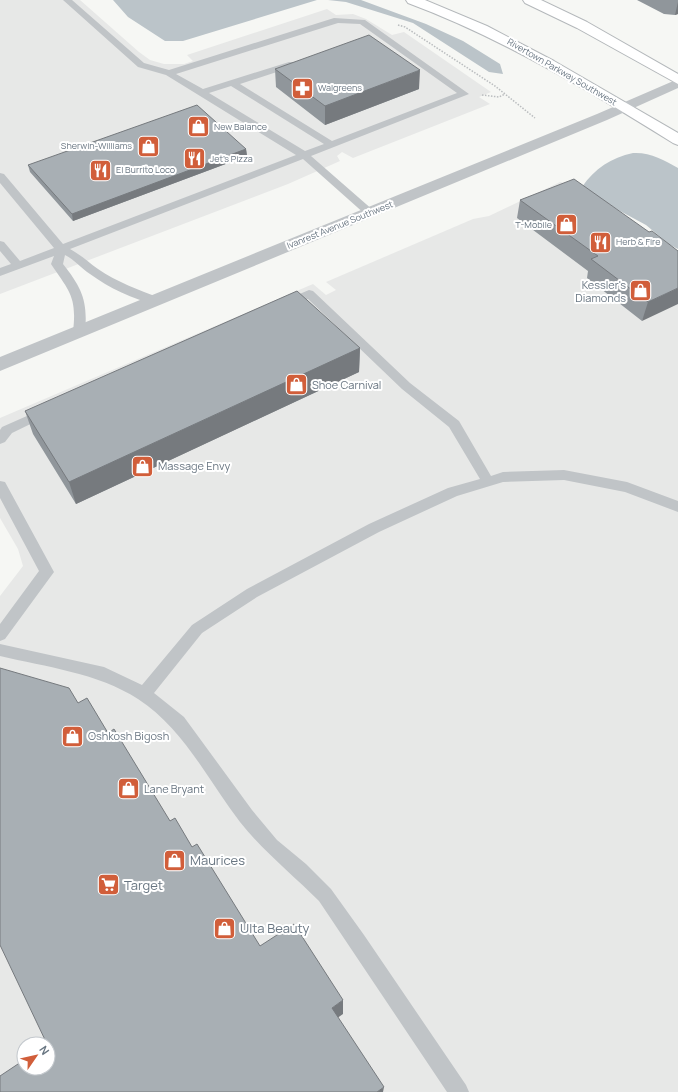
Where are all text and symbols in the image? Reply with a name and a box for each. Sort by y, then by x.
street label: Rivertown Parkway Southwest [505,35,620,109]
pharmacy icon: Walgreens [290,75,316,101]
place label: Walgreens [318,81,362,94]
shop icon: New Balance [185,114,211,140]
place label: New Balance [214,120,267,133]
shop icon: Sherwin-Williams [135,133,161,159]
place label: Sherwin-Williams [61,139,132,152]
restaurant icon: Jet's Pizza [182,146,208,172]
place label: Jet's Pizza [210,152,253,165]
restaurant icon: El Burrito Loco [87,157,113,183]
place label: El Burrito Loco [116,163,175,176]
street label: Ivanrest Avenue Southwest [285,197,395,252]
shop icon: T-Mobile [554,212,580,238]
place label: T-Mobile [515,218,552,231]
restaurant icon: Herb & Fire [587,229,613,255]
place label: Herb & Fire [616,235,661,248]
place label: Kessler's Diamonds [575,277,626,305]
shop icon: Kessler's Diamonds [628,278,654,304]
shop icon: Shoe Carnival [284,372,310,398]
place label: Shoe Carnival [312,377,381,392]
shop icon: Massage Envy [130,453,156,479]
place label: Massage Envy [158,458,230,473]
shop icon: Oshkosh Bigosh [59,723,85,749]
place label: Oshkosh Bigosh [88,728,169,743]
shop icon: Lane Bryant [115,776,141,802]
place label: Lane Bryant [144,781,204,796]
shop icon: Maurices [162,847,188,873]
place label: Maurices [190,851,245,869]
supermarket icon: Target [95,872,121,898]
place label: Target [124,876,163,894]
shop icon: Ulta Beauty [212,915,238,941]
place label: Ulta Beauty [240,919,310,937]
north arrow [16,1036,56,1076]
text: N [36,1043,53,1058]

